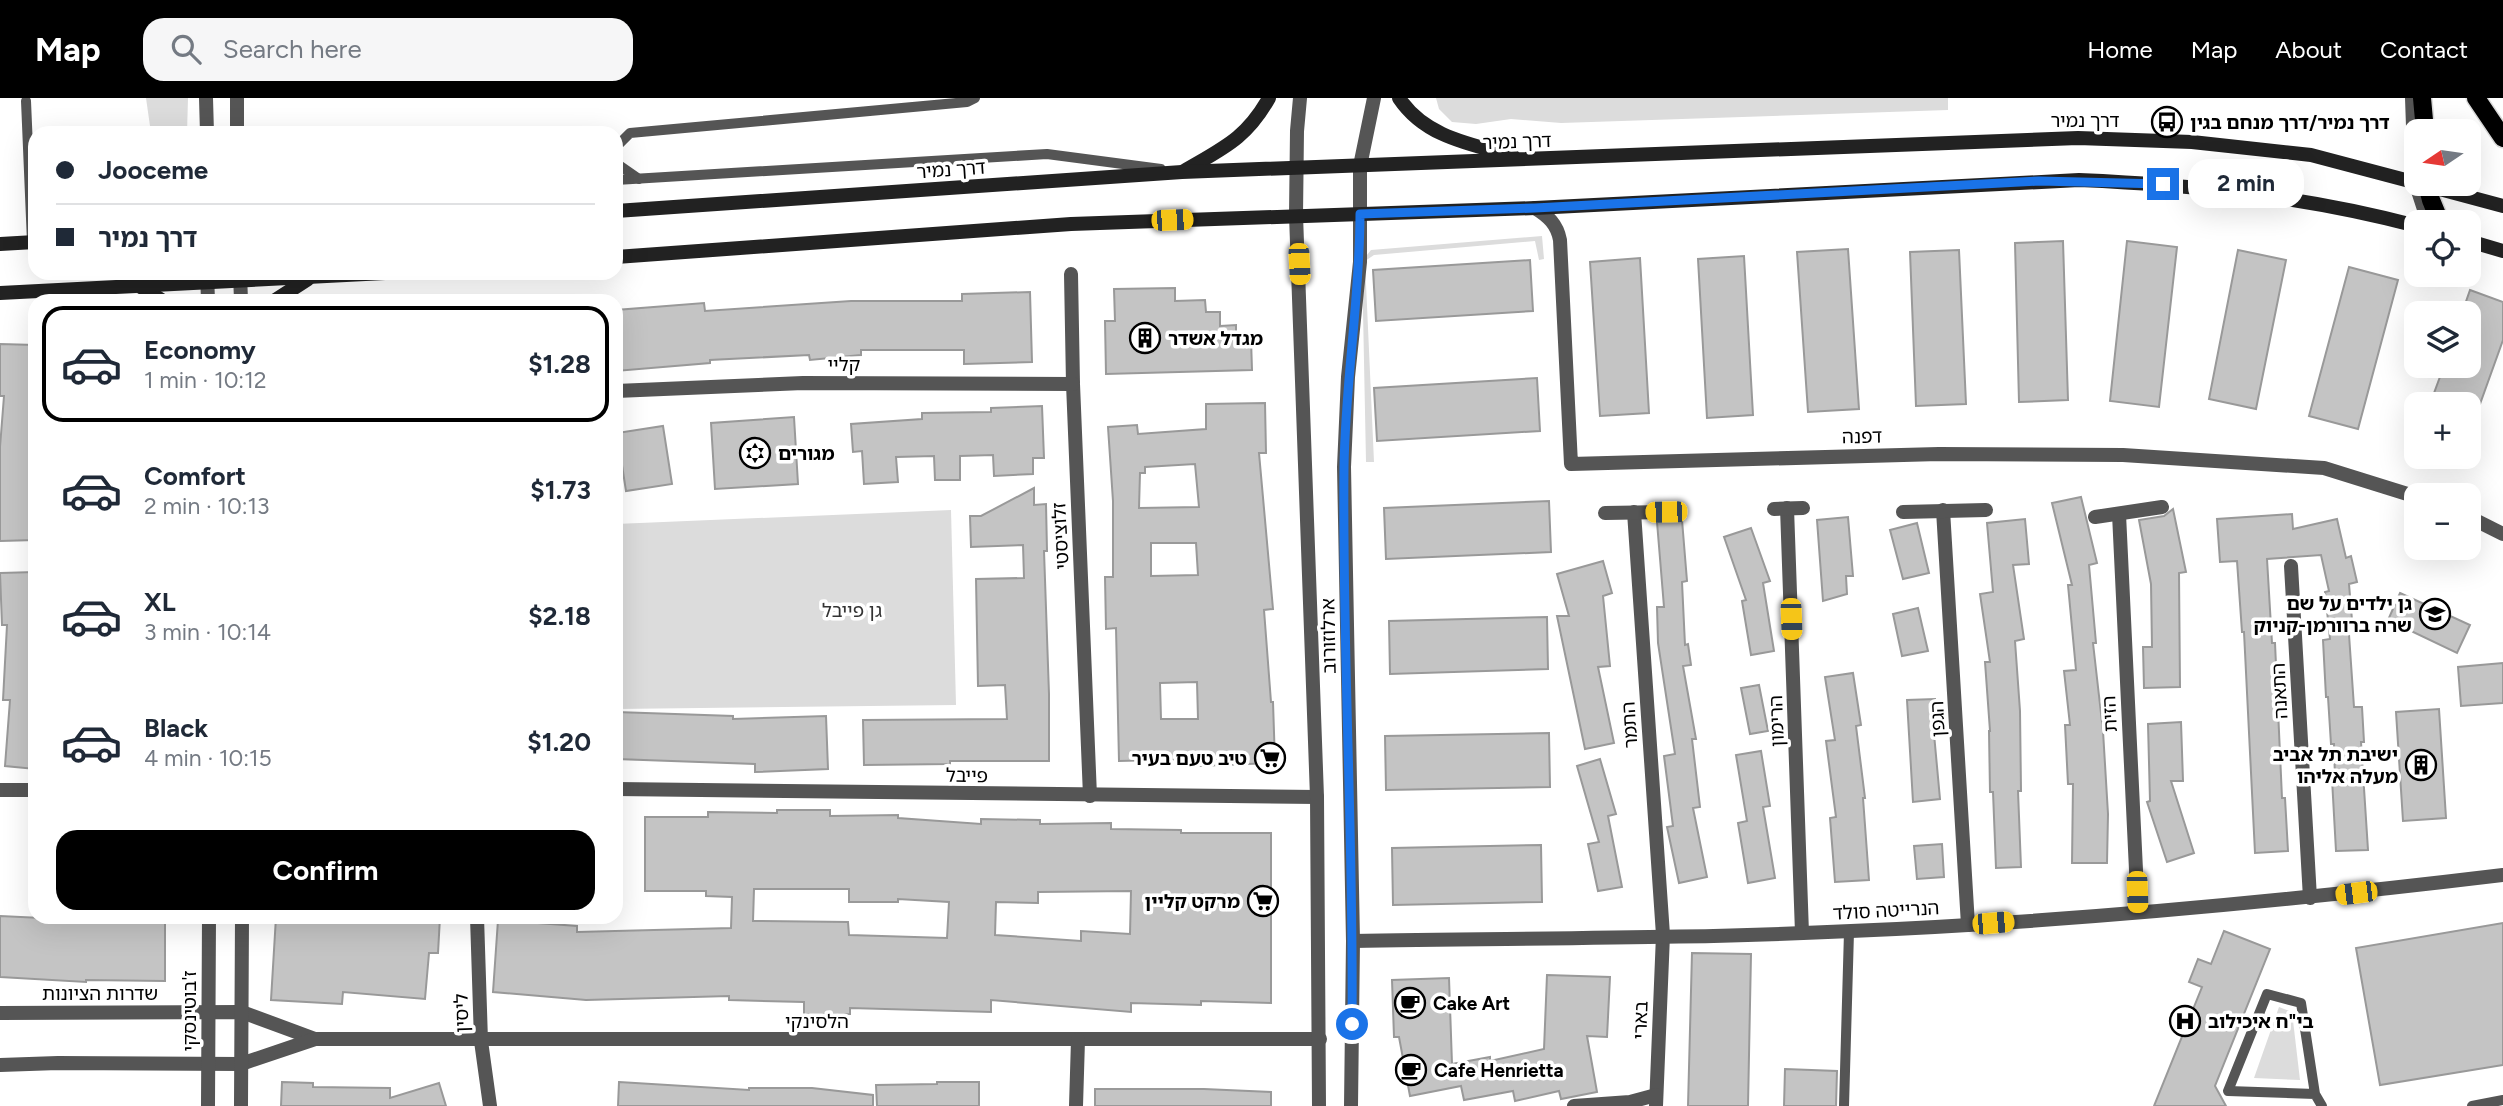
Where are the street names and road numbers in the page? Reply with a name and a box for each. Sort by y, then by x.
street label: דרך נמיר [2050,109,2120,132]
street label: דרך נמיר [1482,129,1552,154]
street label: דרך נמיר [916,156,986,183]
street label: קליי [827,353,861,376]
street label: דפנה [1842,425,1882,448]
street label: זלוציסטי [1047,502,1074,570]
street label: ארלוזורוב [1316,598,1341,674]
street label: התאנה [2267,662,2292,720]
street label: הרימון [1764,695,1789,747]
street label: הזית [2097,695,2122,733]
street label: הגפן [1925,700,1950,738]
street label: התמר [1616,701,1643,749]
street label: פייבל [946,764,988,787]
street label: הנרייטה סולד [1832,896,1940,925]
street label: ז'בוטינסקי [178,971,201,1051]
street label: שדרות הציונות [42,982,158,1005]
street label: ליסין [449,993,474,1033]
street label: בארי [1628,1000,1653,1040]
street label: הלסינקי [785,1010,849,1033]

